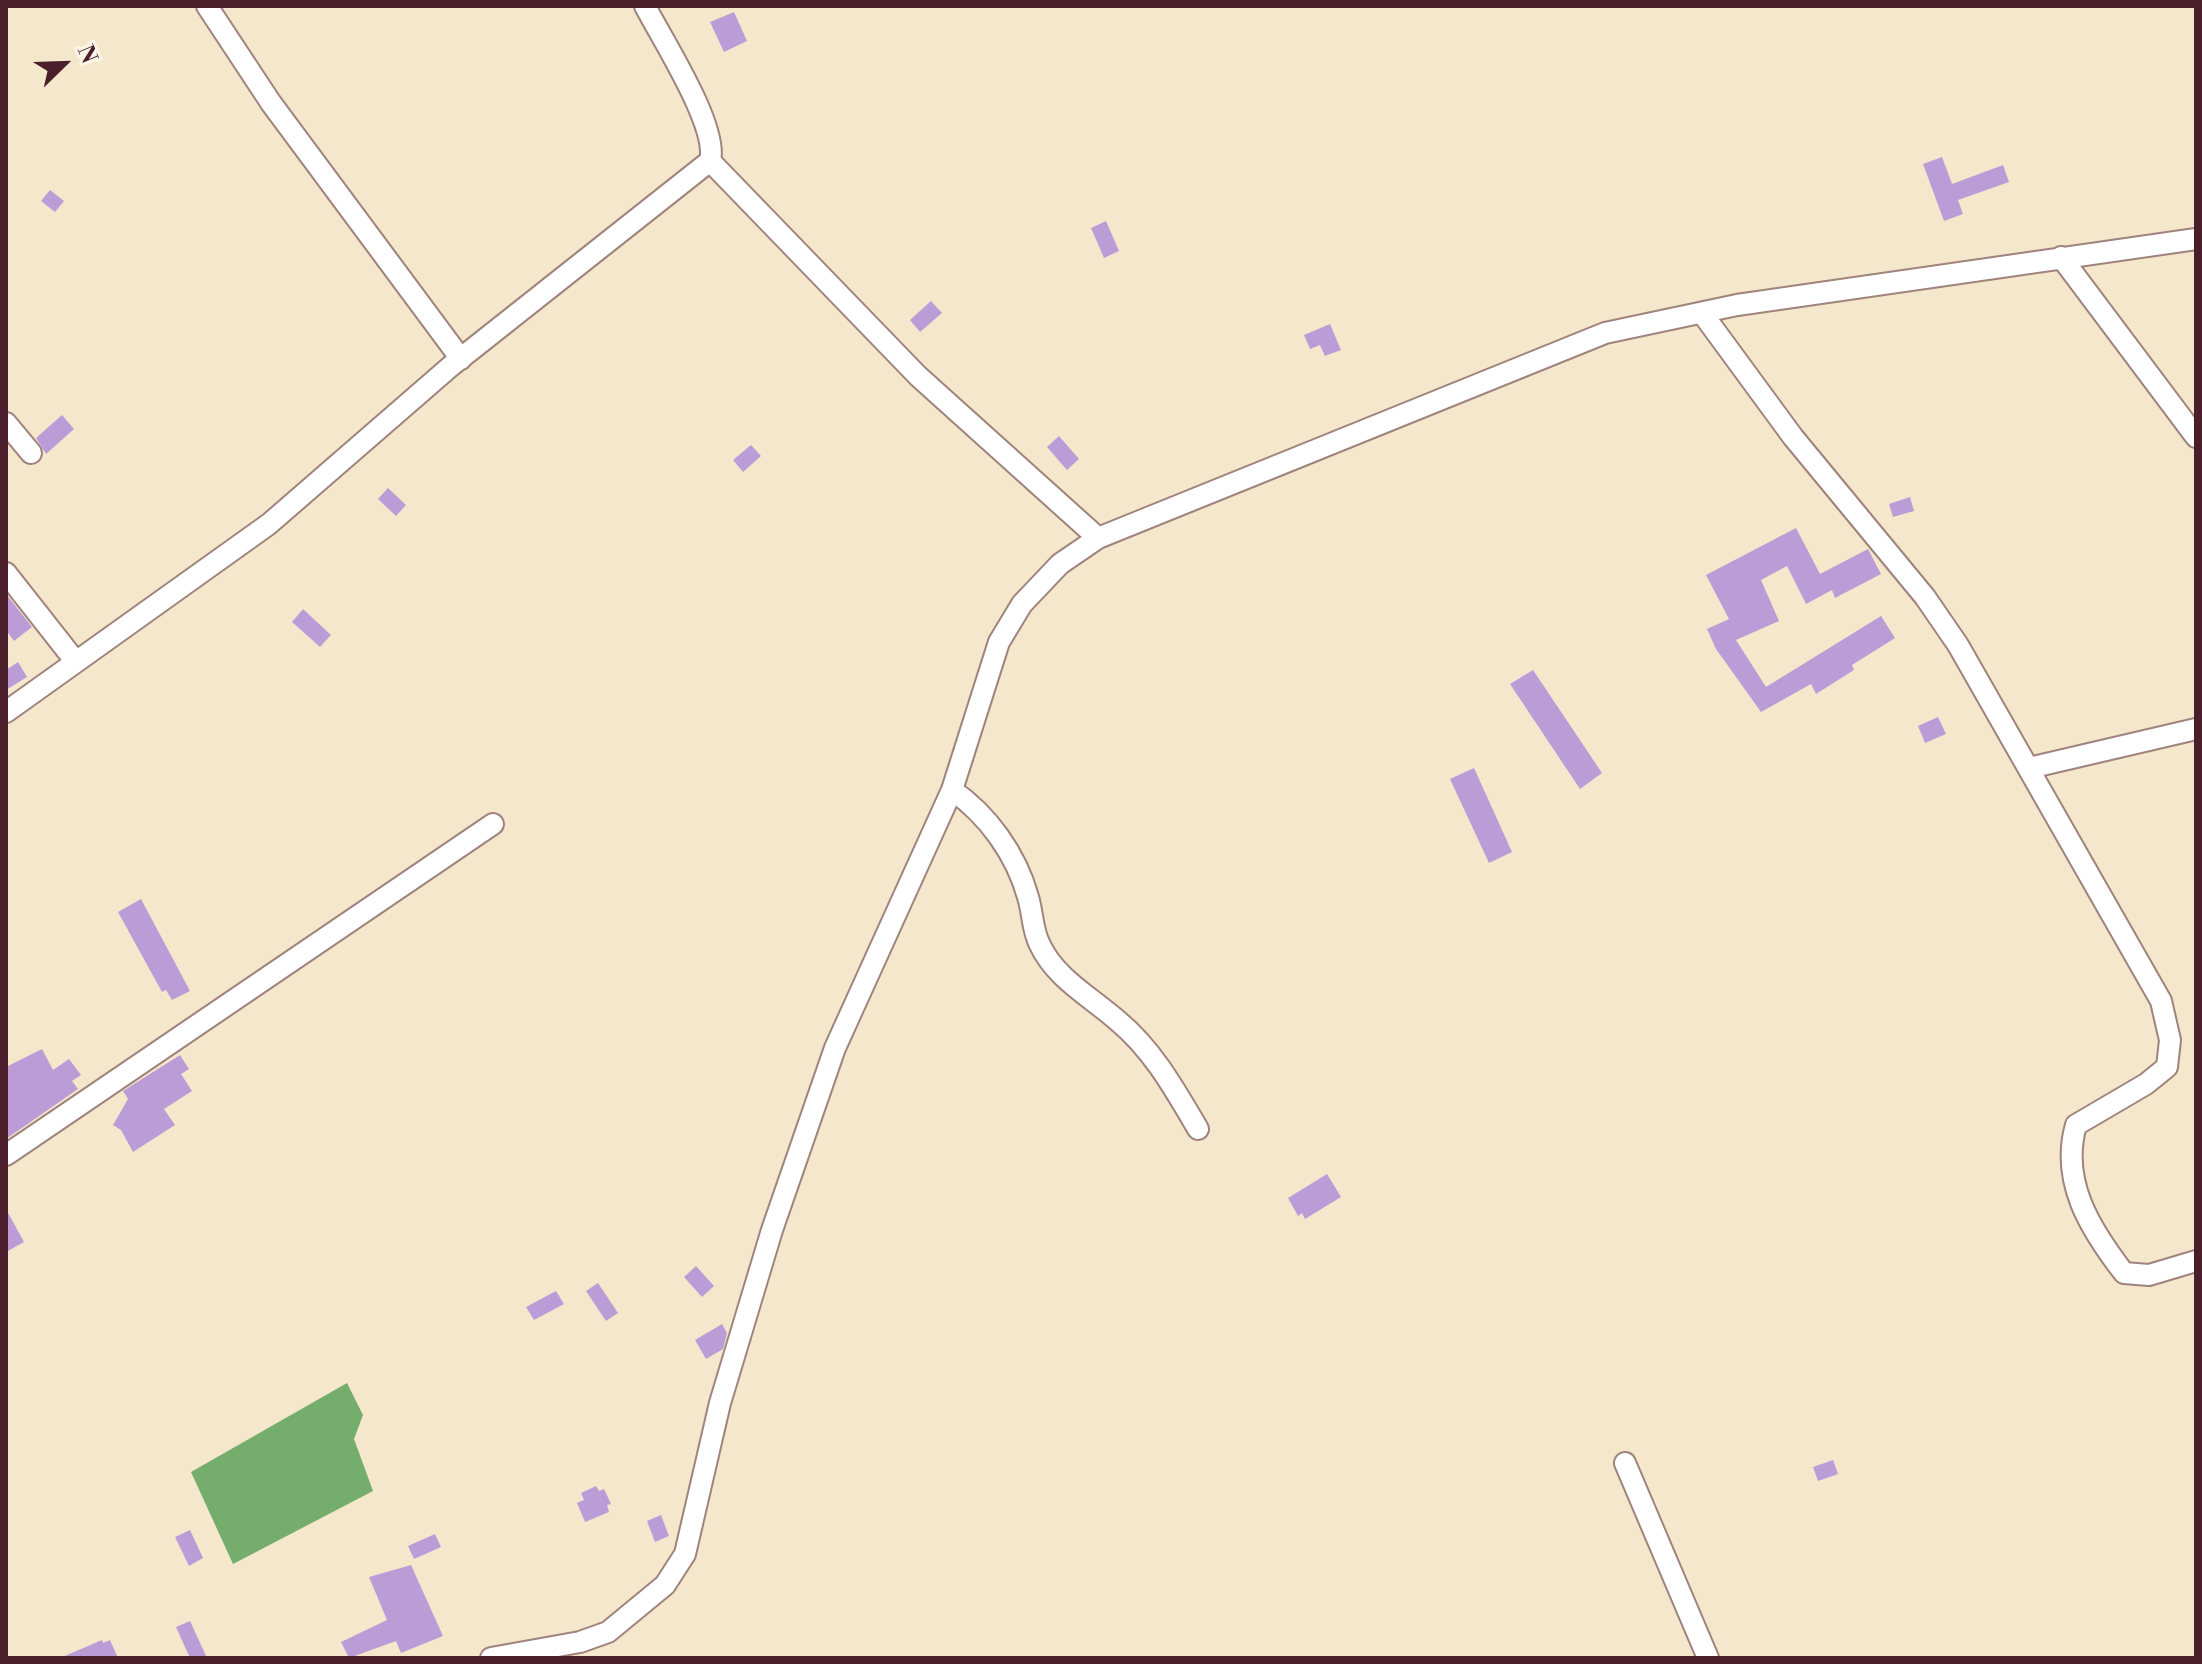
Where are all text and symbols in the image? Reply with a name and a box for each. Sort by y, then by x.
north arrow [24,24,104,104]
text: N [71,41,102,68]

